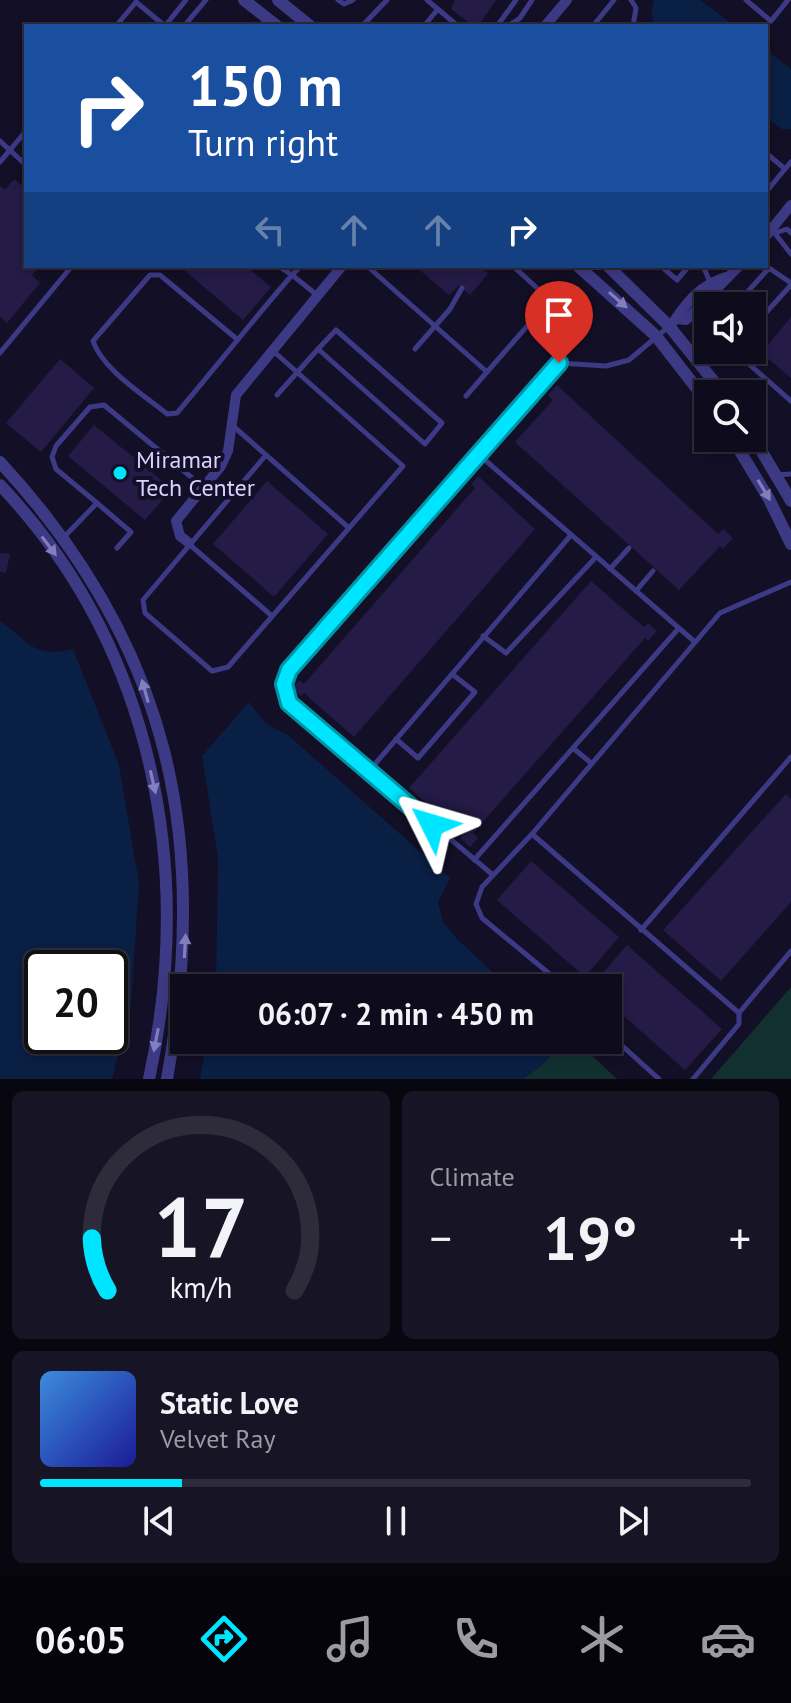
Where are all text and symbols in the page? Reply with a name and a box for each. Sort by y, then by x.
text: 150 m [188,49,343,121]
icon: right [56,56,160,160]
text: Turn right [188,119,338,166]
icon: left [248,208,292,252]
icon: ahead [332,208,376,252]
icon: ahead [416,208,460,252]
icon: right [500,208,544,252]
pin [525,281,593,363]
one-way arrow [608,291,628,308]
map controls [694,292,766,452]
button: sound [694,292,766,364]
icon: arrive [537,293,581,337]
button: search [694,380,766,452]
place label: Miramar Tech Center [136,444,255,503]
marker: Miramar Tech Center [111,464,129,482]
one-way arrow [756,479,770,501]
one-way arrow [41,535,57,556]
one-way arrow [138,679,151,703]
one-way arrow [147,769,160,794]
position arrow [390,783,474,867]
one-way arrow [178,933,191,958]
speed limit sign: 20 [24,950,128,1054]
text: 06:07 · 2 min · 450 m [258,994,534,1033]
one-way arrow [150,1027,162,1052]
text: Climate [430,1160,515,1193]
text: 17 [154,1172,248,1280]
text: 19° [543,1199,637,1277]
text: − [430,1209,452,1266]
text: + [729,1209,751,1266]
text: km/h [169,1269,232,1306]
text: Static Love [160,1383,299,1422]
text: Velvet Ray [160,1422,276,1455]
icon: previous [137,1499,181,1543]
icon: pause [374,1499,418,1543]
icon: next [611,1499,655,1543]
icon: directions [196,1611,252,1667]
icon: music [322,1611,378,1667]
icon: phone [448,1611,504,1667]
icon: climate [574,1611,630,1667]
icon: car [700,1611,756,1667]
text: 06:05 [35,1616,126,1663]

